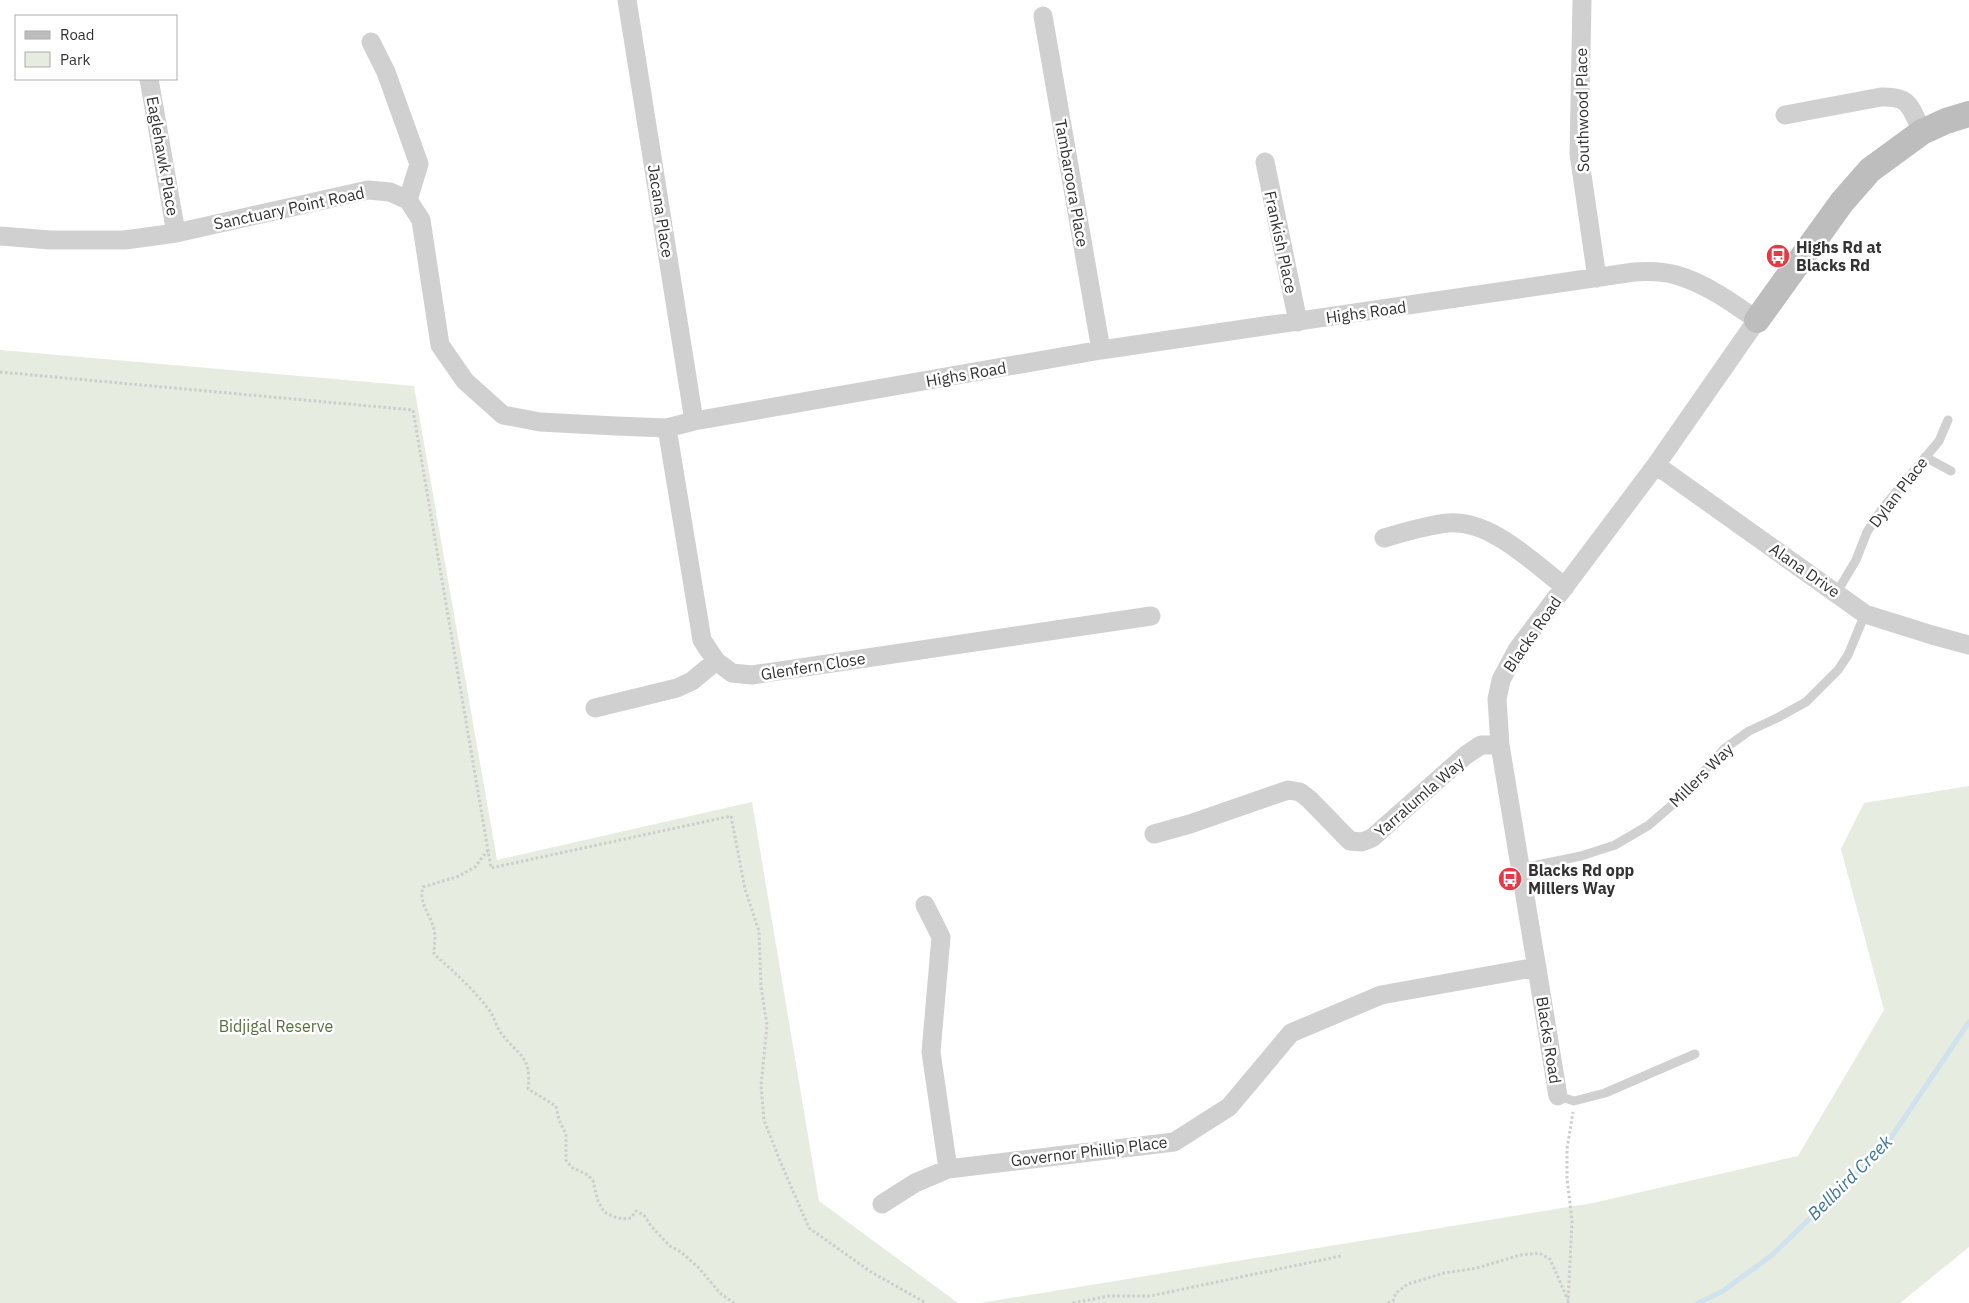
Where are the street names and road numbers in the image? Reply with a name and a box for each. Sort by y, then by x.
street label: Southwood Place [1571,47,1593,172]
street label: Eaglehawk Place [143,95,183,217]
street label: Tambaroora Place [1051,117,1093,249]
street label: Jacana Place [644,163,678,259]
street label: Sanctuary Point Road [212,182,366,234]
street label: Frankish Place [1260,189,1302,295]
street label: Highs Road [1324,296,1408,328]
street label: Highs Road [924,357,1008,391]
street label: Dylan Place [1864,453,1932,531]
street label: Alana Drive [1766,538,1844,602]
street label: Blacks Road [1499,592,1565,676]
street label: Glenfern Close [759,648,867,684]
street label: Millers Way [1665,739,1737,811]
street label: Yarralumla Way [1370,753,1468,841]
street label: Blacks Road [1532,995,1566,1085]
street label: Governor Phillip Place [1009,1131,1169,1171]

